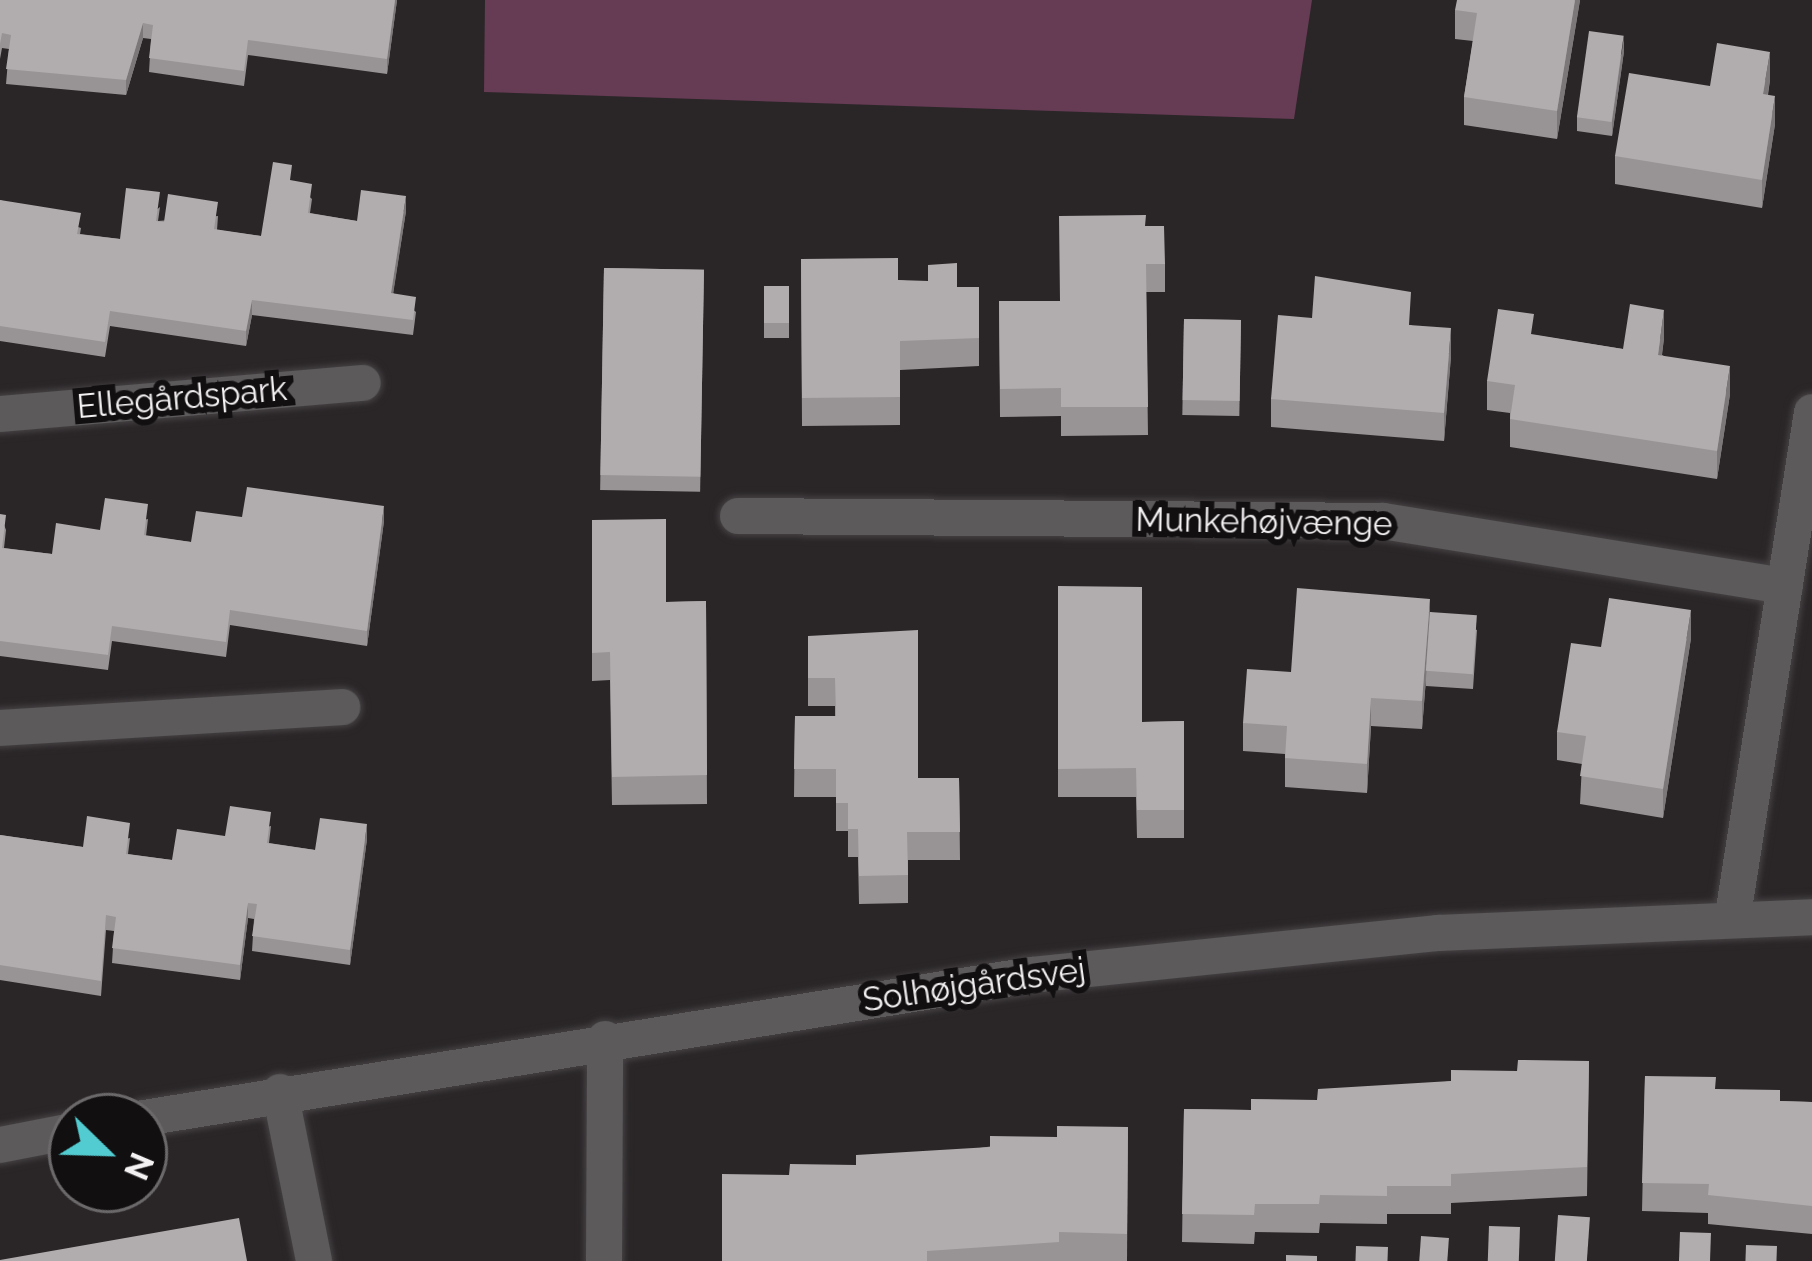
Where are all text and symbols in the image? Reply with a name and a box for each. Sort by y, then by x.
street label: Ellegårdspark [75,369,289,427]
street label: Munkehøjvænge [1135,500,1393,544]
street label: Solhøjgårdsvej [860,950,1088,1020]
north arrow [48,1093,168,1213]
text: N [116,1147,162,1185]

